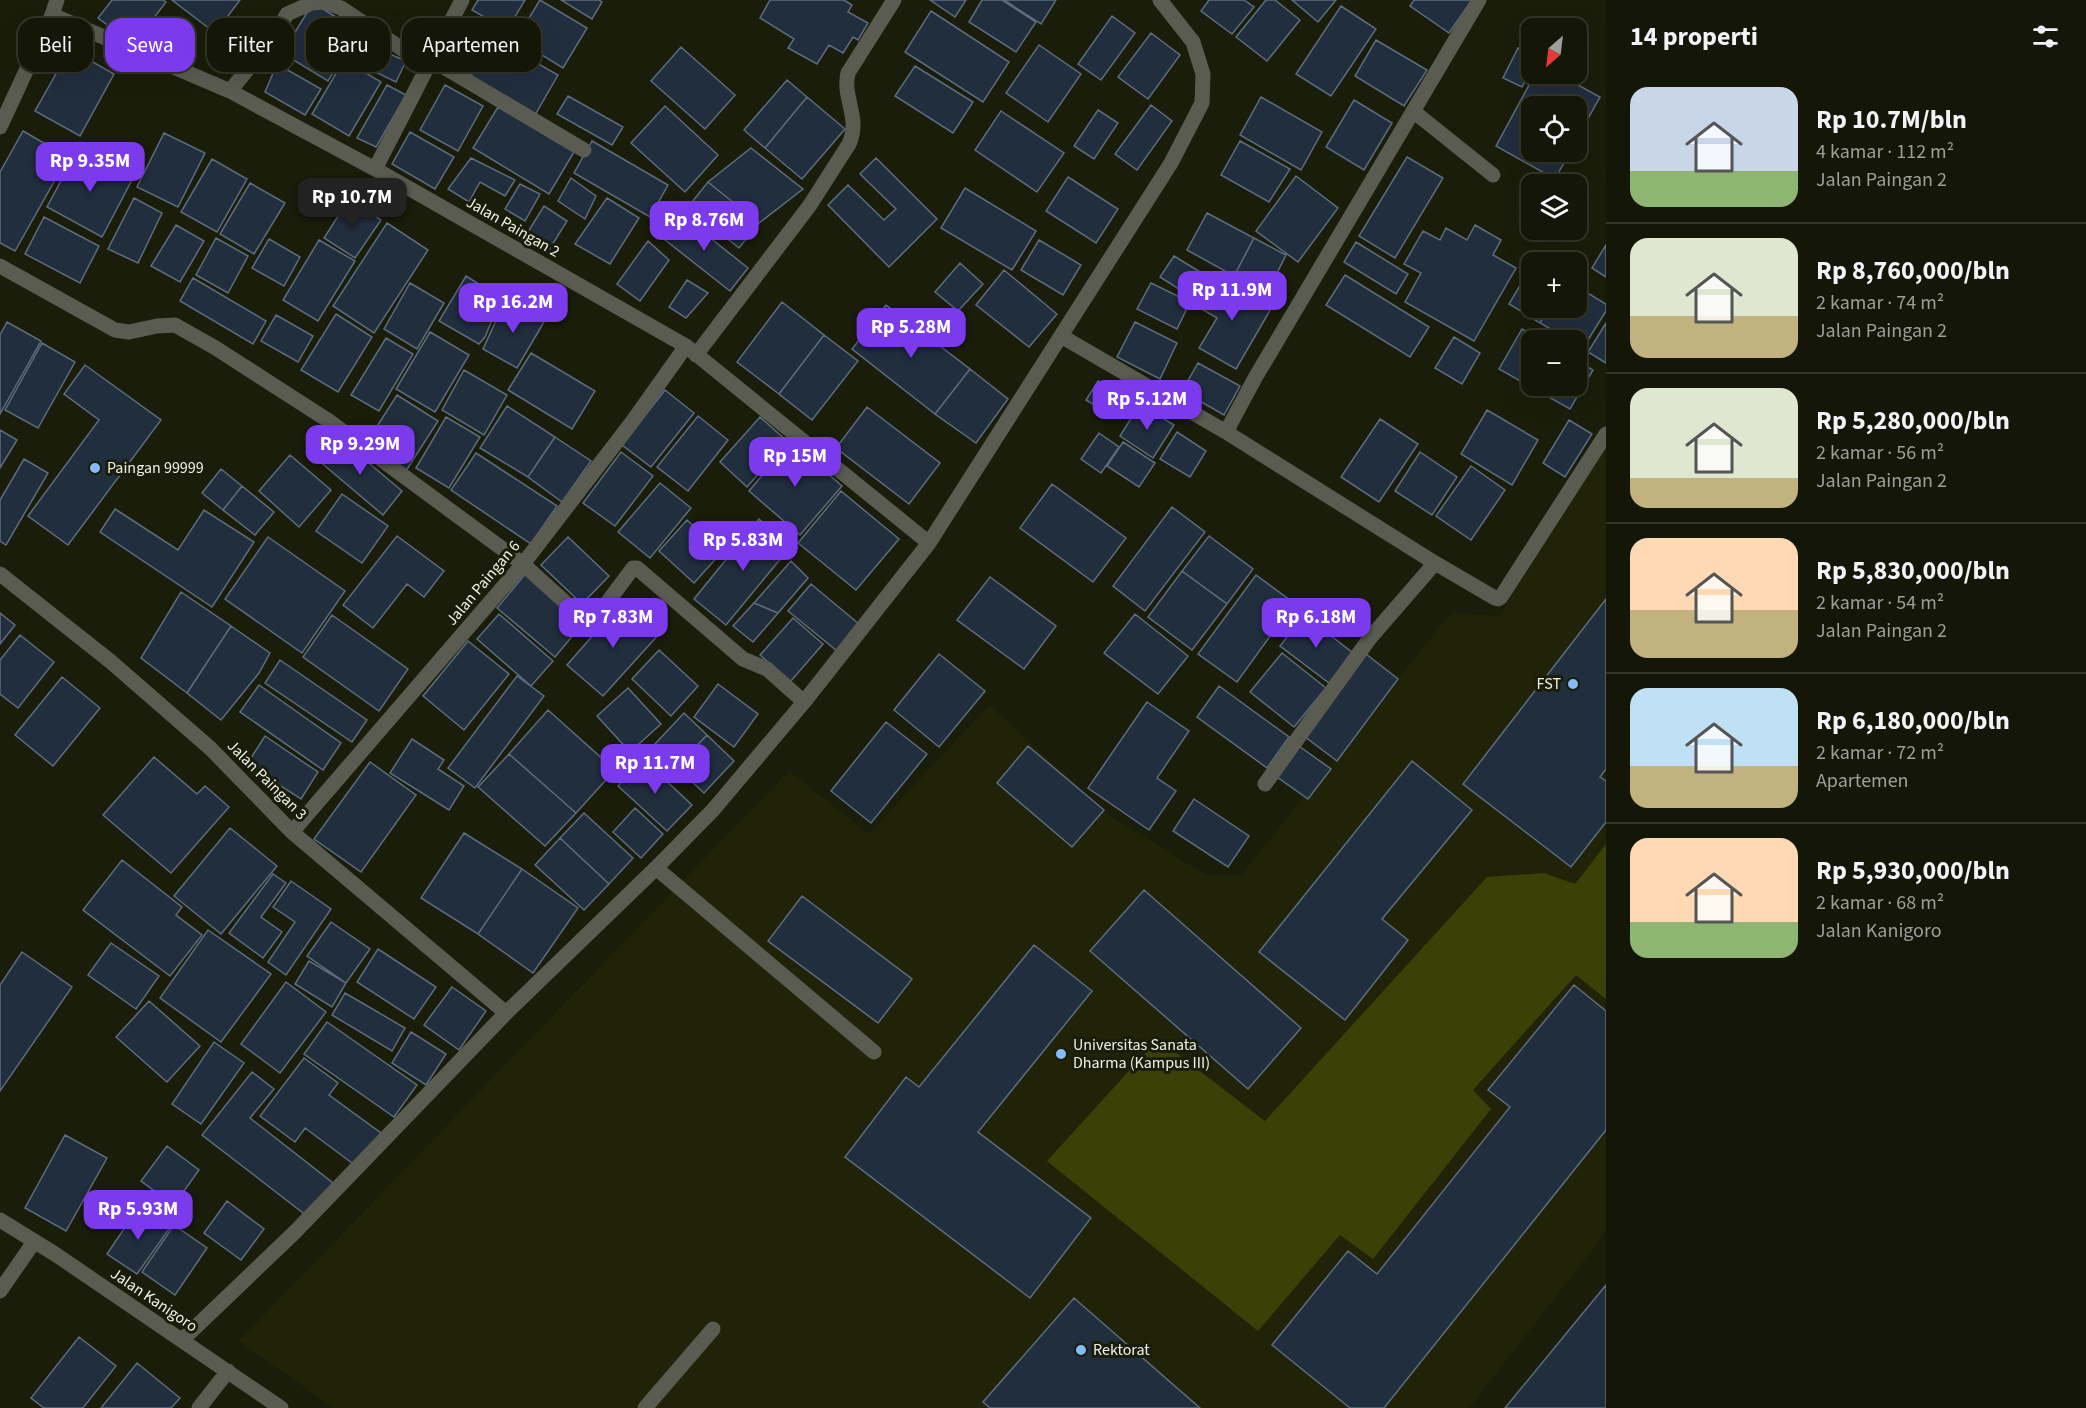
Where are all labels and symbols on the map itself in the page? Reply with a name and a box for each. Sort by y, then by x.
north arrow [1521,18,1587,84]
pin: Rp 9.35M [28,142,152,193]
pin: Rp 10.7M [290,178,414,229]
street label: Jalan Paingan 2 [462,191,564,263]
pin: Rp 8.76M [642,201,766,252]
pin: Rp 11.9M [1170,271,1294,322]
pin: Rp 16.2M [451,283,575,334]
pin: Rp 5.28M [849,308,973,359]
pin: Rp 5.12M [1085,380,1209,431]
pin: Rp 9.29M [298,425,422,476]
pin: Rp 15M [746,437,844,488]
place label: Paingan 99999 [107,457,204,479]
marker: Paingan 99999 [88,461,102,475]
pin: Rp 5.83M [681,521,805,572]
street label: Jalan Paingan 6 [441,536,525,630]
pin: Rp 7.83M [551,598,675,649]
pin: Rp 6.18M [1254,598,1378,649]
place label: FST [1537,673,1561,695]
marker: FST [1566,677,1580,691]
street label: Jalan Paingan 3 [222,735,312,825]
pin: Rp 11.7M [593,744,717,795]
place label: Universitas Sanata Dharma (Kampus III) [1073,1034,1210,1074]
marker: Universitas Sanata Dharma (Kampus III) [1054,1047,1068,1061]
pin: Rp 5.93M [76,1190,200,1241]
street label: Jalan Kanigoro [106,1263,202,1337]
place label: Rektorat [1093,1339,1150,1361]
marker: Rektorat [1074,1343,1088,1357]

